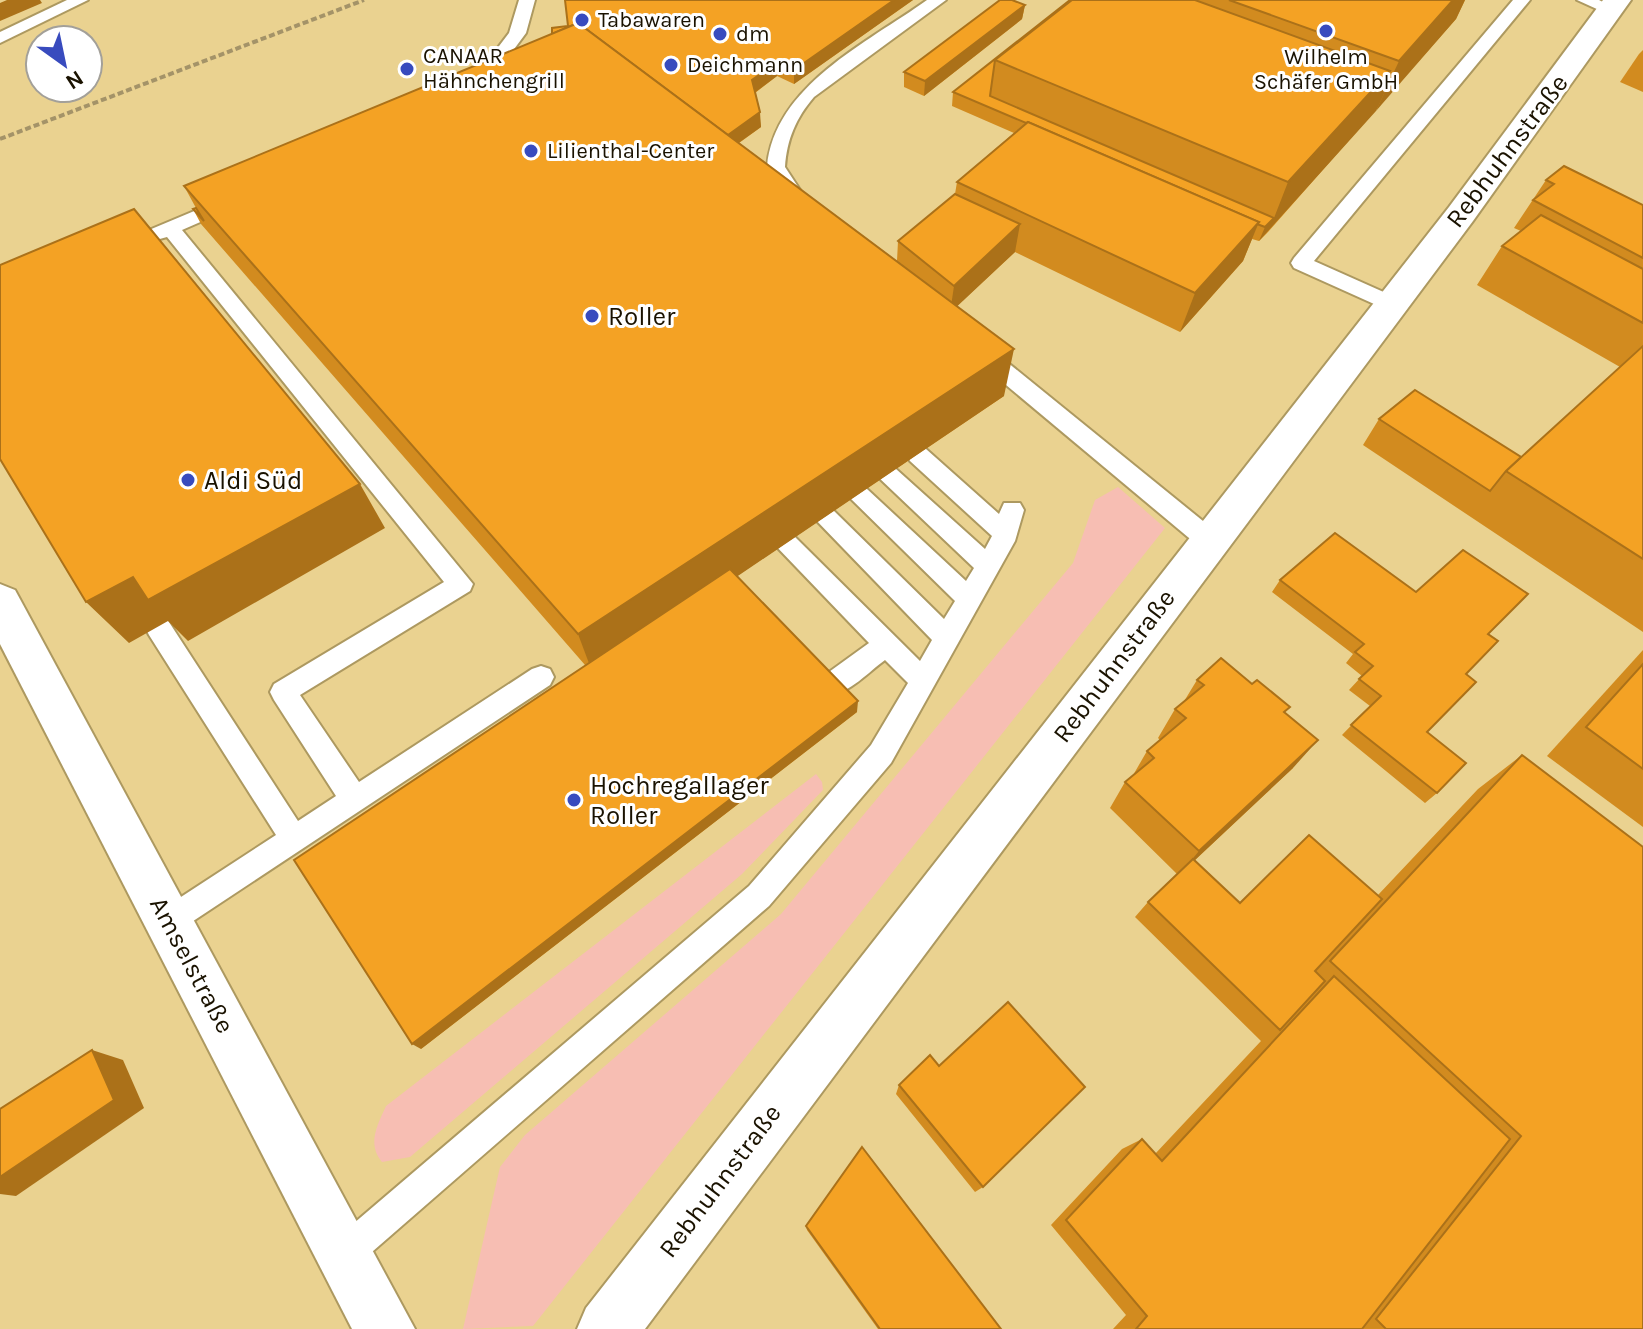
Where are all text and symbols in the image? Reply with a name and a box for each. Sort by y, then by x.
place label: Tabawaren [598,7,705,33]
marker: Tabawaren [573,11,591,29]
place label: dm [736,21,770,47]
marker: Wilhelm Schäfer GmbH [1317,22,1335,40]
north arrow [24,24,104,104]
marker: dm [711,25,729,43]
place label: CANAAR Hähnchengrill [423,43,565,94]
place label: Wilhelm Schäfer GmbH [1254,44,1398,95]
place label: Deichmann [687,52,803,78]
marker: Deichmann [662,56,680,74]
marker: CANAAR Hähnchengrill [398,60,416,78]
text: N [61,65,88,95]
street label: Rebhuhnstraße [1439,68,1575,234]
place label: Lilienthal-Center [547,138,714,164]
marker: Lilienthal-Center [522,142,540,160]
place label: Roller [608,301,676,332]
marker: Roller [583,307,601,325]
place label: Aldi Süd [204,465,302,496]
marker: Aldi Süd [179,471,197,489]
street label: Rebhuhnstraße [1046,583,1182,749]
place label: Hochregallager Roller [590,770,769,831]
marker: Hochregallager Roller [565,791,583,809]
street label: Amselstraße [143,891,241,1039]
street label: Rebhuhnstraße [652,1098,788,1264]

